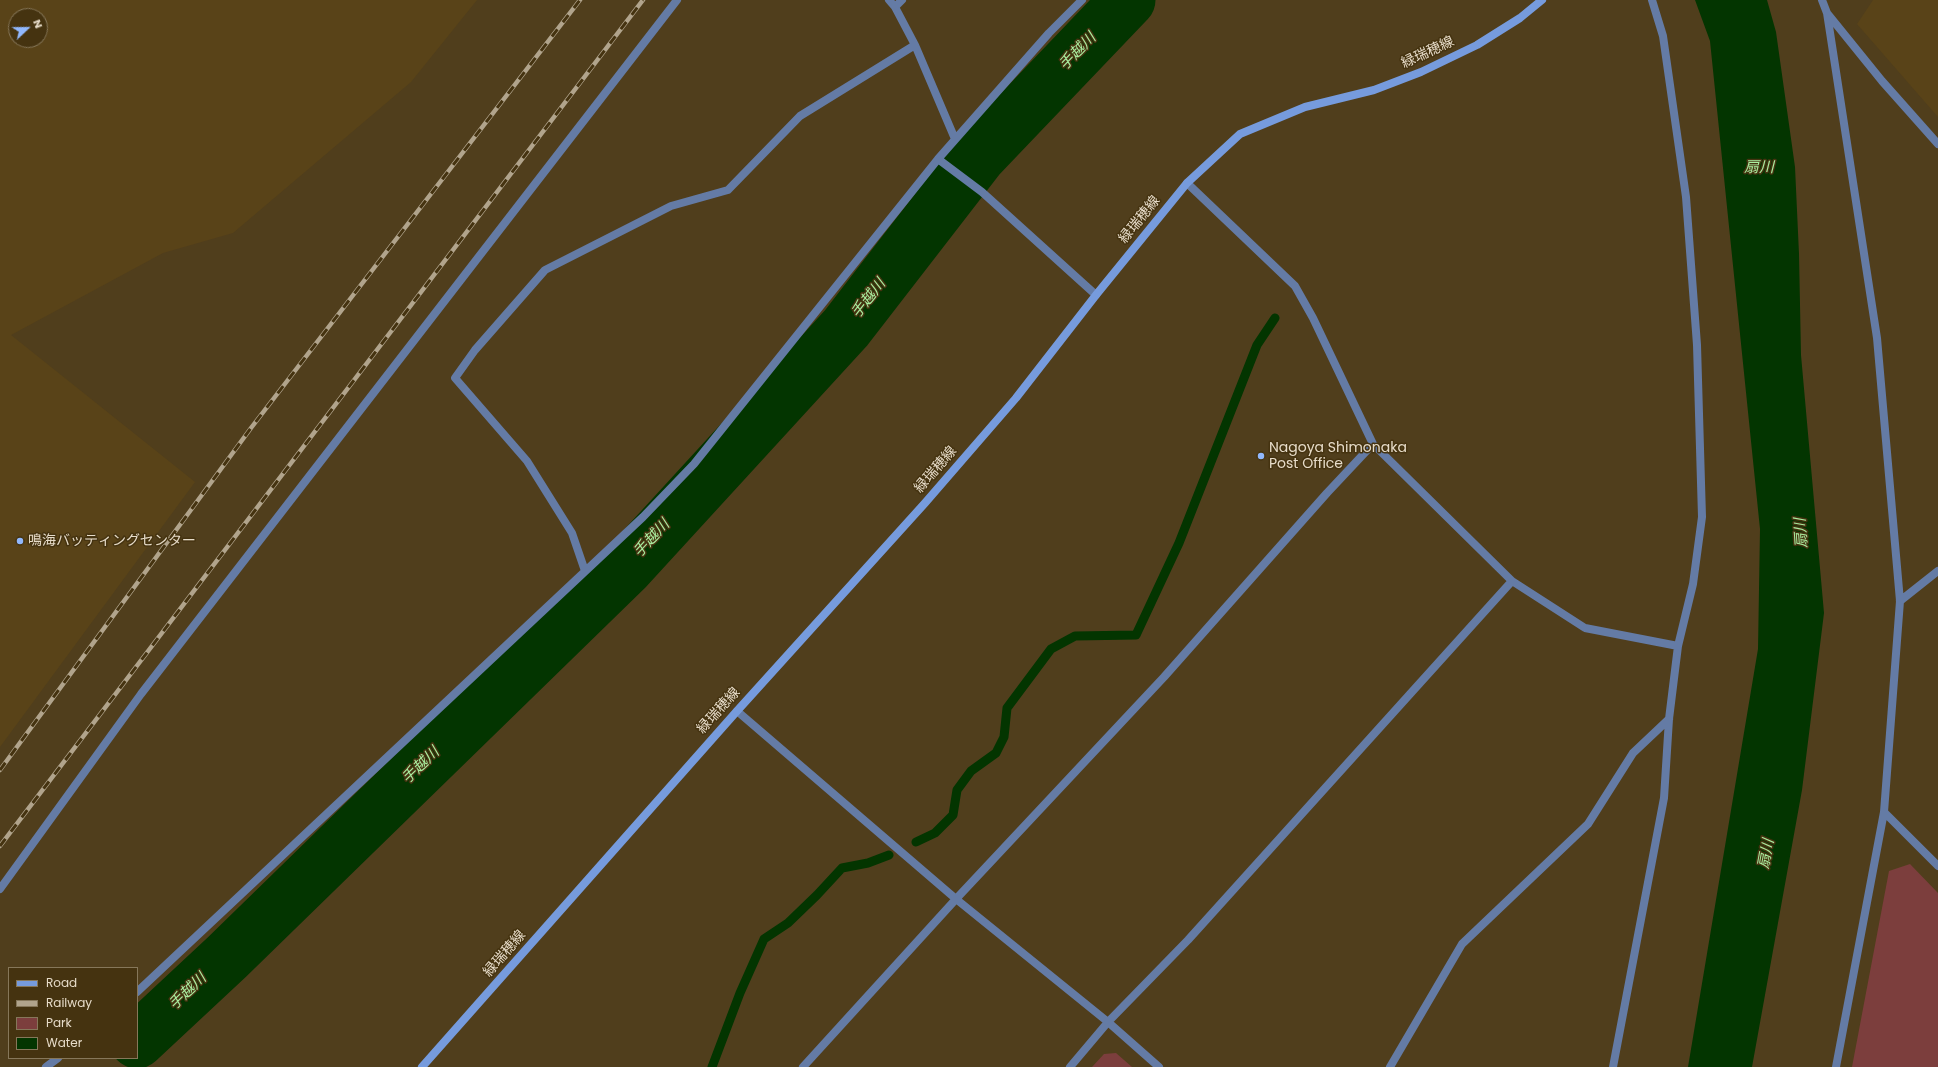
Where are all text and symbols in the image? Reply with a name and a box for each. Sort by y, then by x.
north arrow [8,8,48,48]
text: N [29,17,47,31]
water label: 手越川 [1056,30,1100,74]
street label: 緑瑞穂線 [1399,34,1457,72]
water label: 扇川 [1744,159,1774,177]
street label: 緑瑞穂線 [1116,193,1164,247]
water label: 手越川 [848,276,890,322]
place label: Nagoya Shimonaka Post Office [1269,440,1407,472]
street label: 緑瑞穂線 [911,443,961,497]
marker: Nagoya Shimonaka Post Office [1256,451,1266,461]
water label: 手越川 [630,516,674,562]
water label: 扇川 [1792,517,1812,549]
place label: 鳴海バッティングセンター [28,533,196,549]
marker: 鳴海バッティングセンター [15,536,25,546]
street label: 緑瑞穂線 [694,685,744,737]
water label: 手越川 [399,744,443,788]
water label: 扇川 [1756,838,1778,870]
street label: 緑瑞穂線 [480,927,530,981]
legend [8,967,138,1059]
water label: 手越川 [166,970,210,1014]
text: Road [46,974,77,991]
text: Railway [46,994,92,1011]
text: Park [46,1014,72,1031]
text: Water [46,1034,82,1051]

